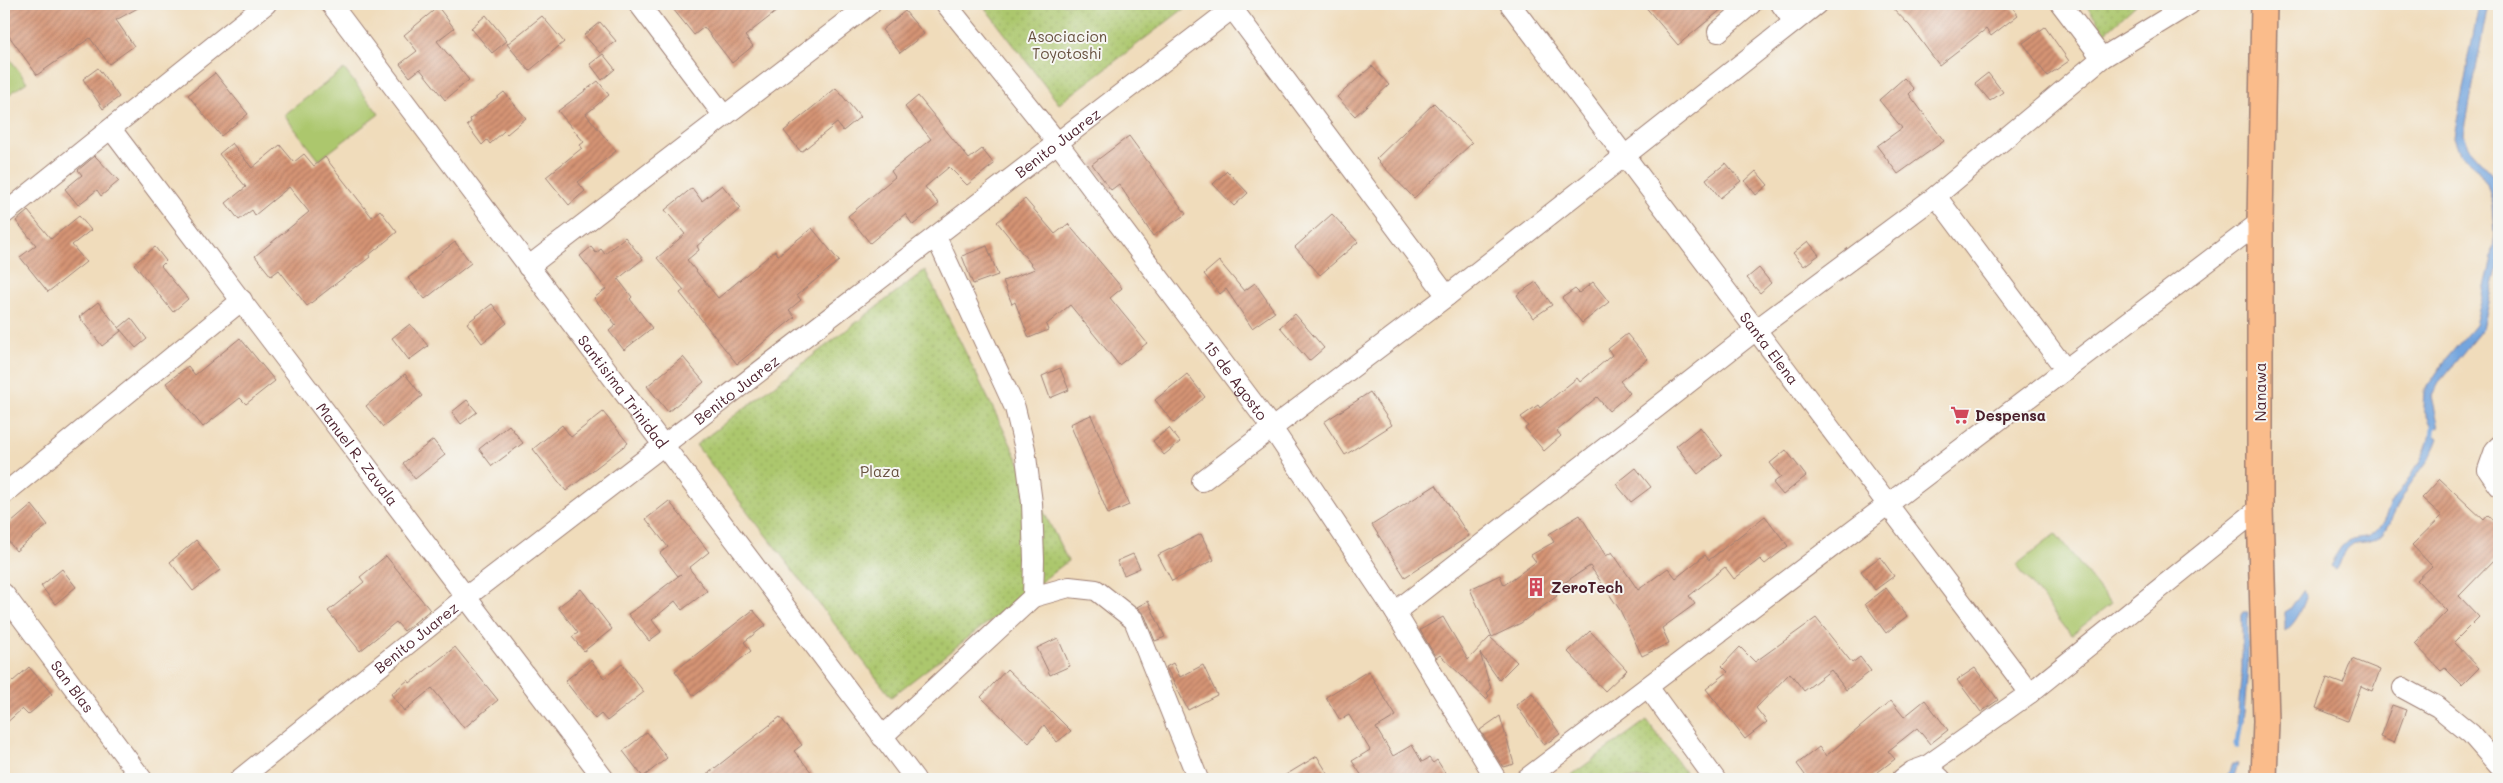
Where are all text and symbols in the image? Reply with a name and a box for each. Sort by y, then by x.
park label: Asociacion Toyotoshi [1027,26,1107,63]
street label: Benito Juarez [1011,103,1104,182]
street label: Santa Elena [1736,308,1804,388]
street label: Santisima Trinidad [574,331,672,452]
street label: 15 de Agosto [1200,336,1273,424]
street label: Benito Juarez [689,350,783,429]
street label: Nanawa [2250,362,2270,422]
street label: Manuel R. Zavala [312,398,403,510]
supermarket icon: Despensa [1949,404,1971,426]
place label: Despensa [1975,405,2046,425]
park label: Plaza [860,461,900,481]
building icon: ZeroTech [1525,576,1547,598]
place label: ZeroTech [1551,577,1623,597]
street label: Benito Juarez [370,597,462,677]
street label: San Blas [47,656,99,716]

